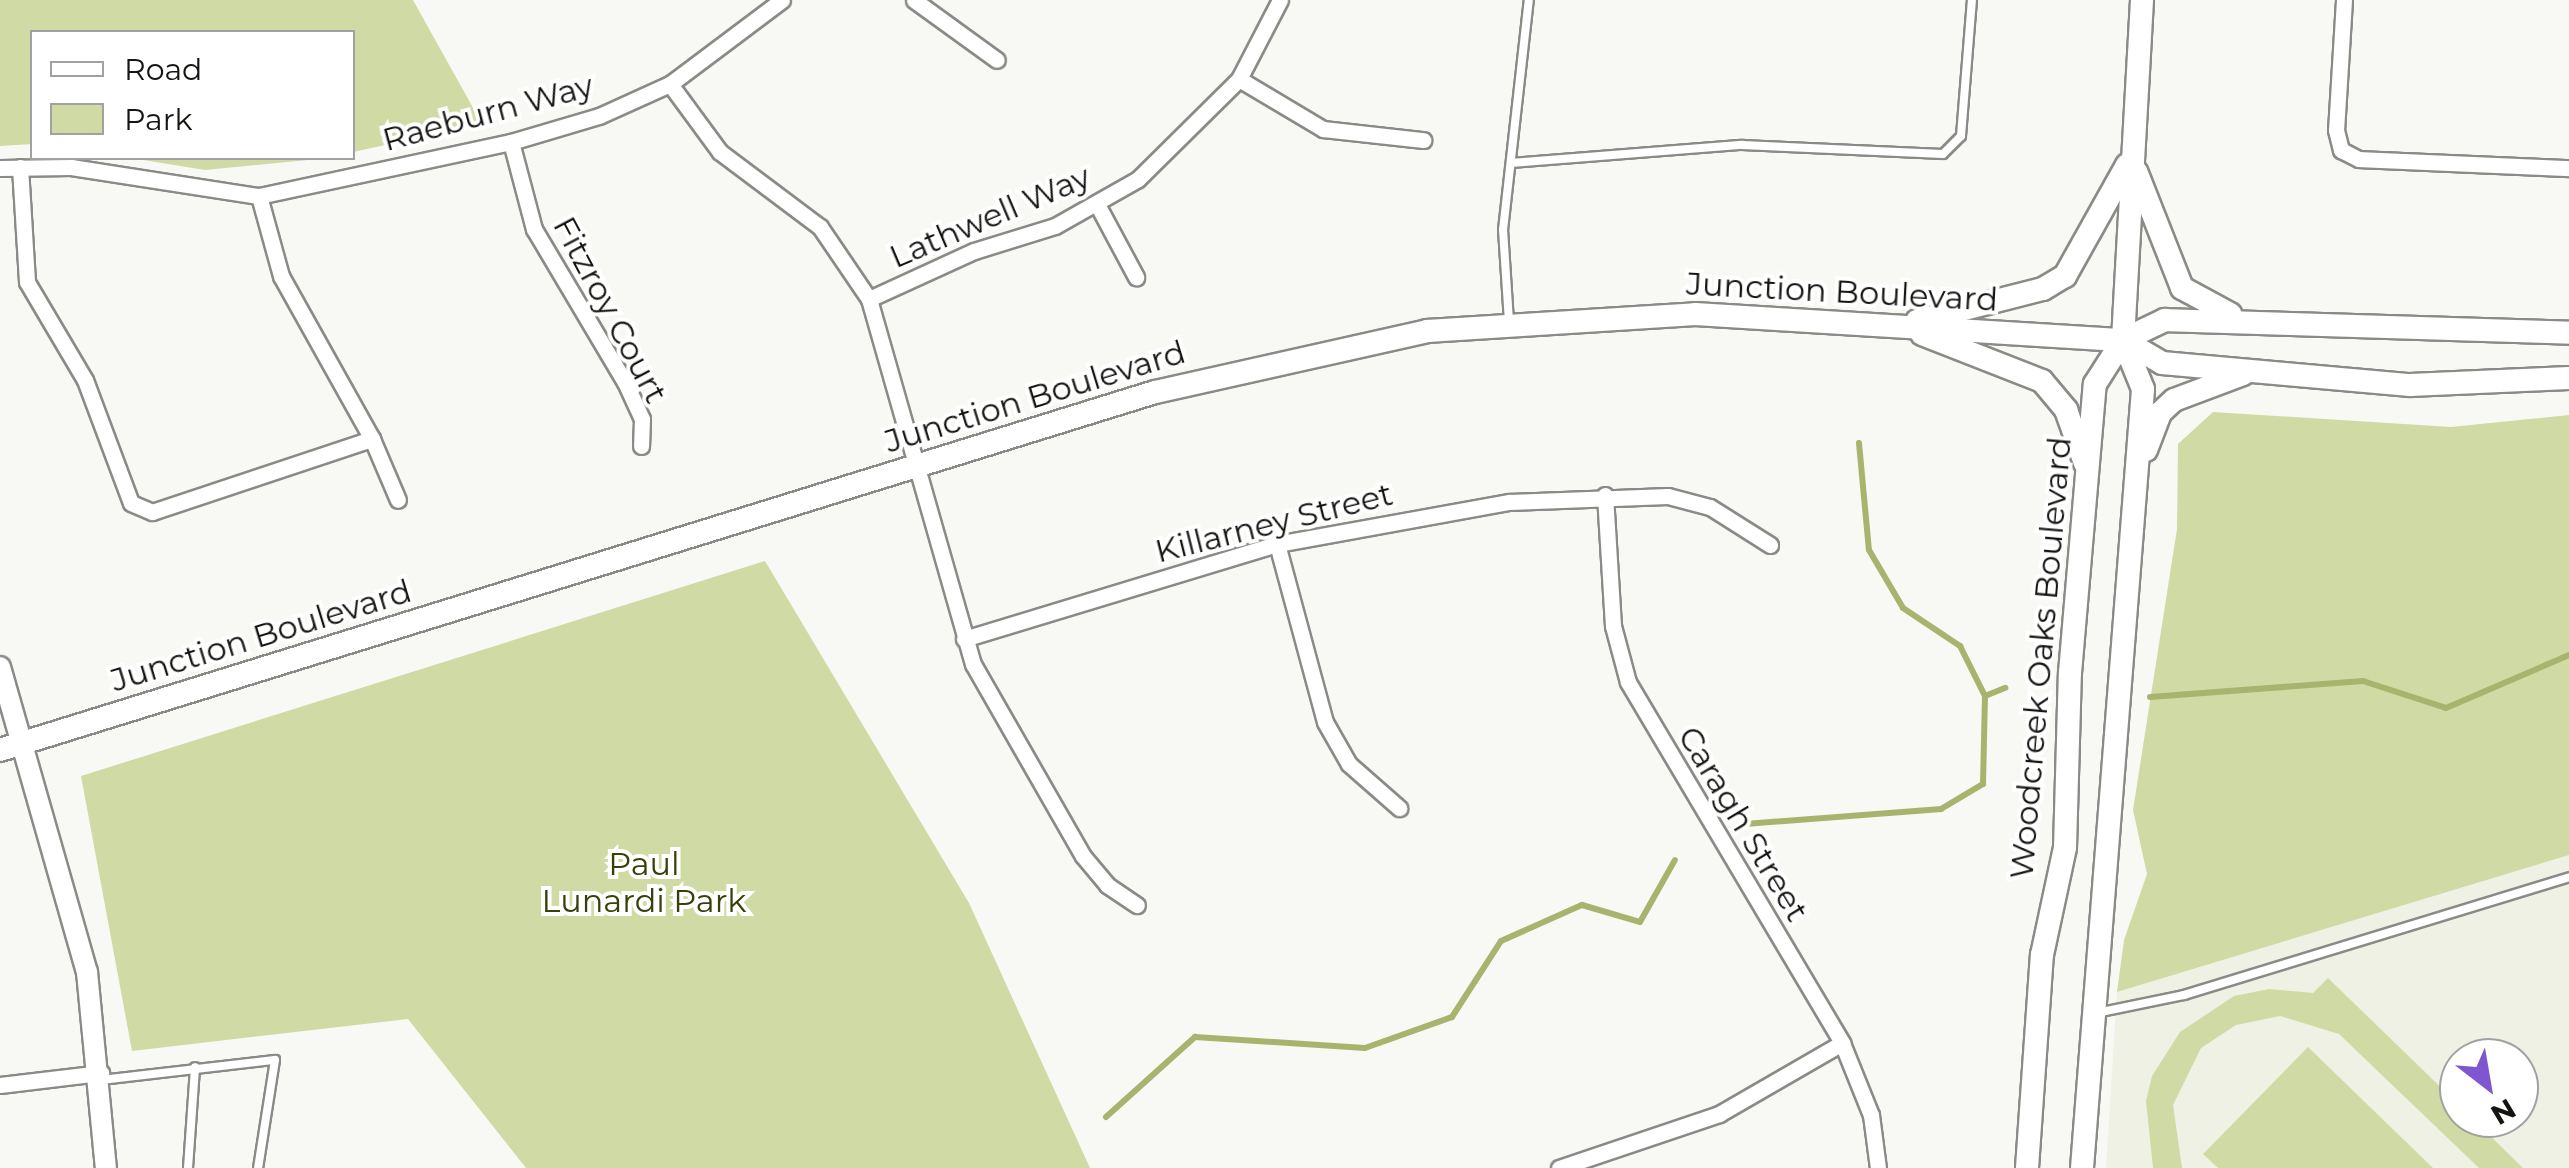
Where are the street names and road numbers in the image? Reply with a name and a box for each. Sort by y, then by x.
street label: Raeburn Way [379,66,597,160]
street label: Lathwell Way [884,158,1096,276]
street label: Fitzroy Court [545,210,675,410]
street label: Junction Boulevard [1685,265,1999,319]
street label: Junction Boulevard [880,333,1190,461]
street label: Woodcreek Oaks Boulevard [2003,435,2079,881]
street label: Killarney Street [1151,475,1397,571]
street label: Junction Boulevard [106,572,416,700]
street label: Caragh Street [1670,720,1816,928]

